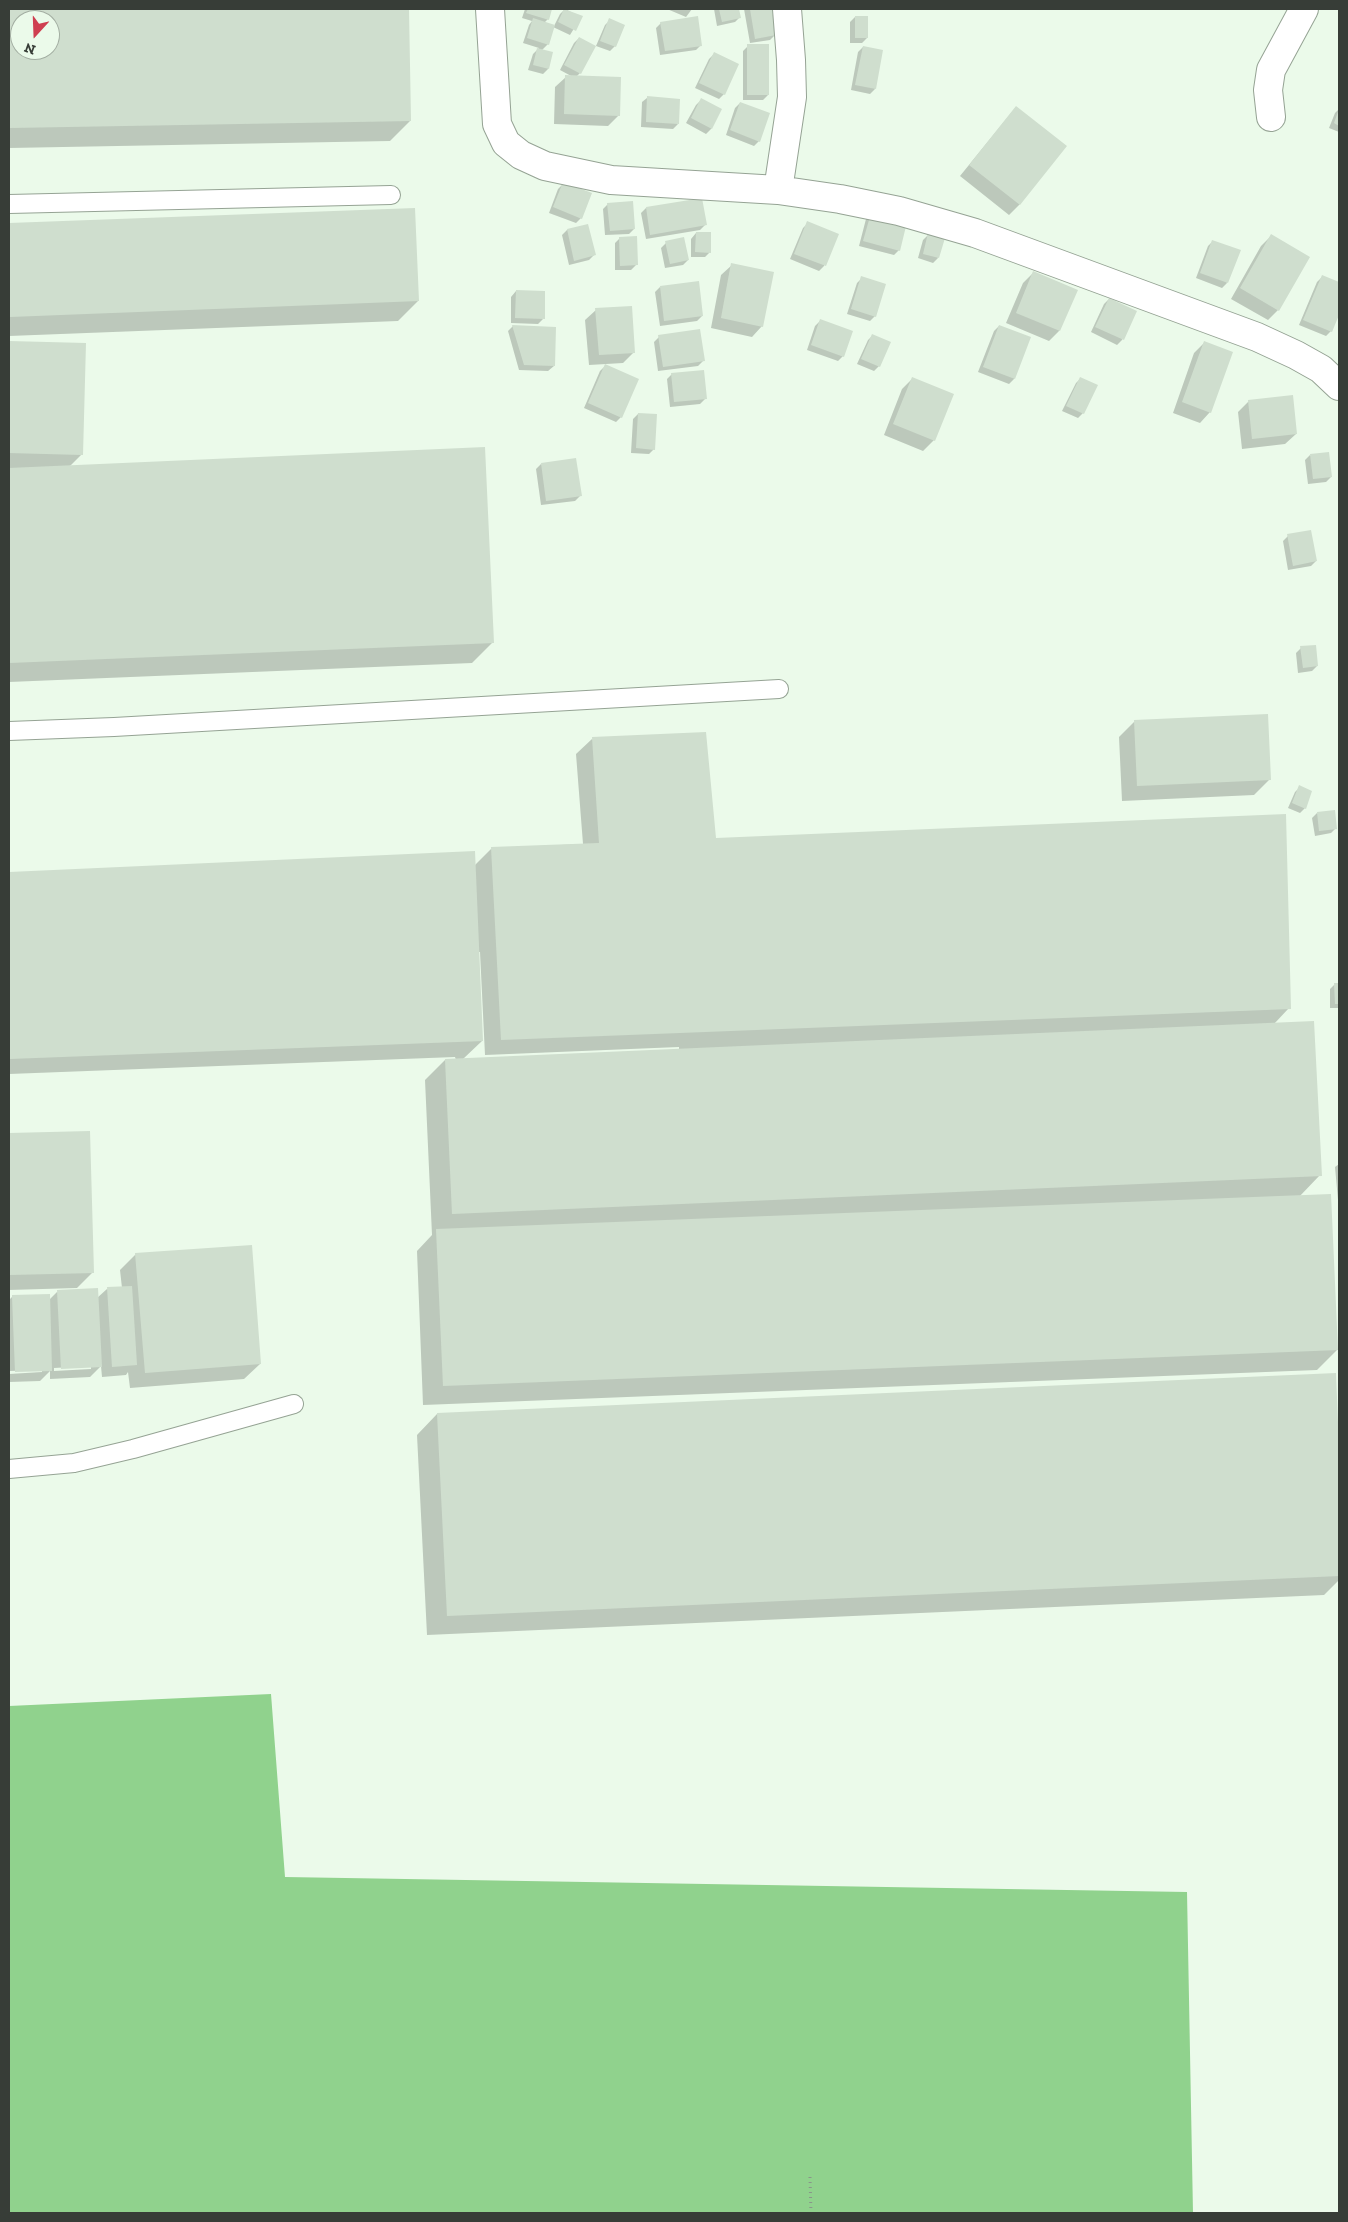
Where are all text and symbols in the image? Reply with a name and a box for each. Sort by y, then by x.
north arrow [10,10,60,60]
text: N [22,39,38,58]

